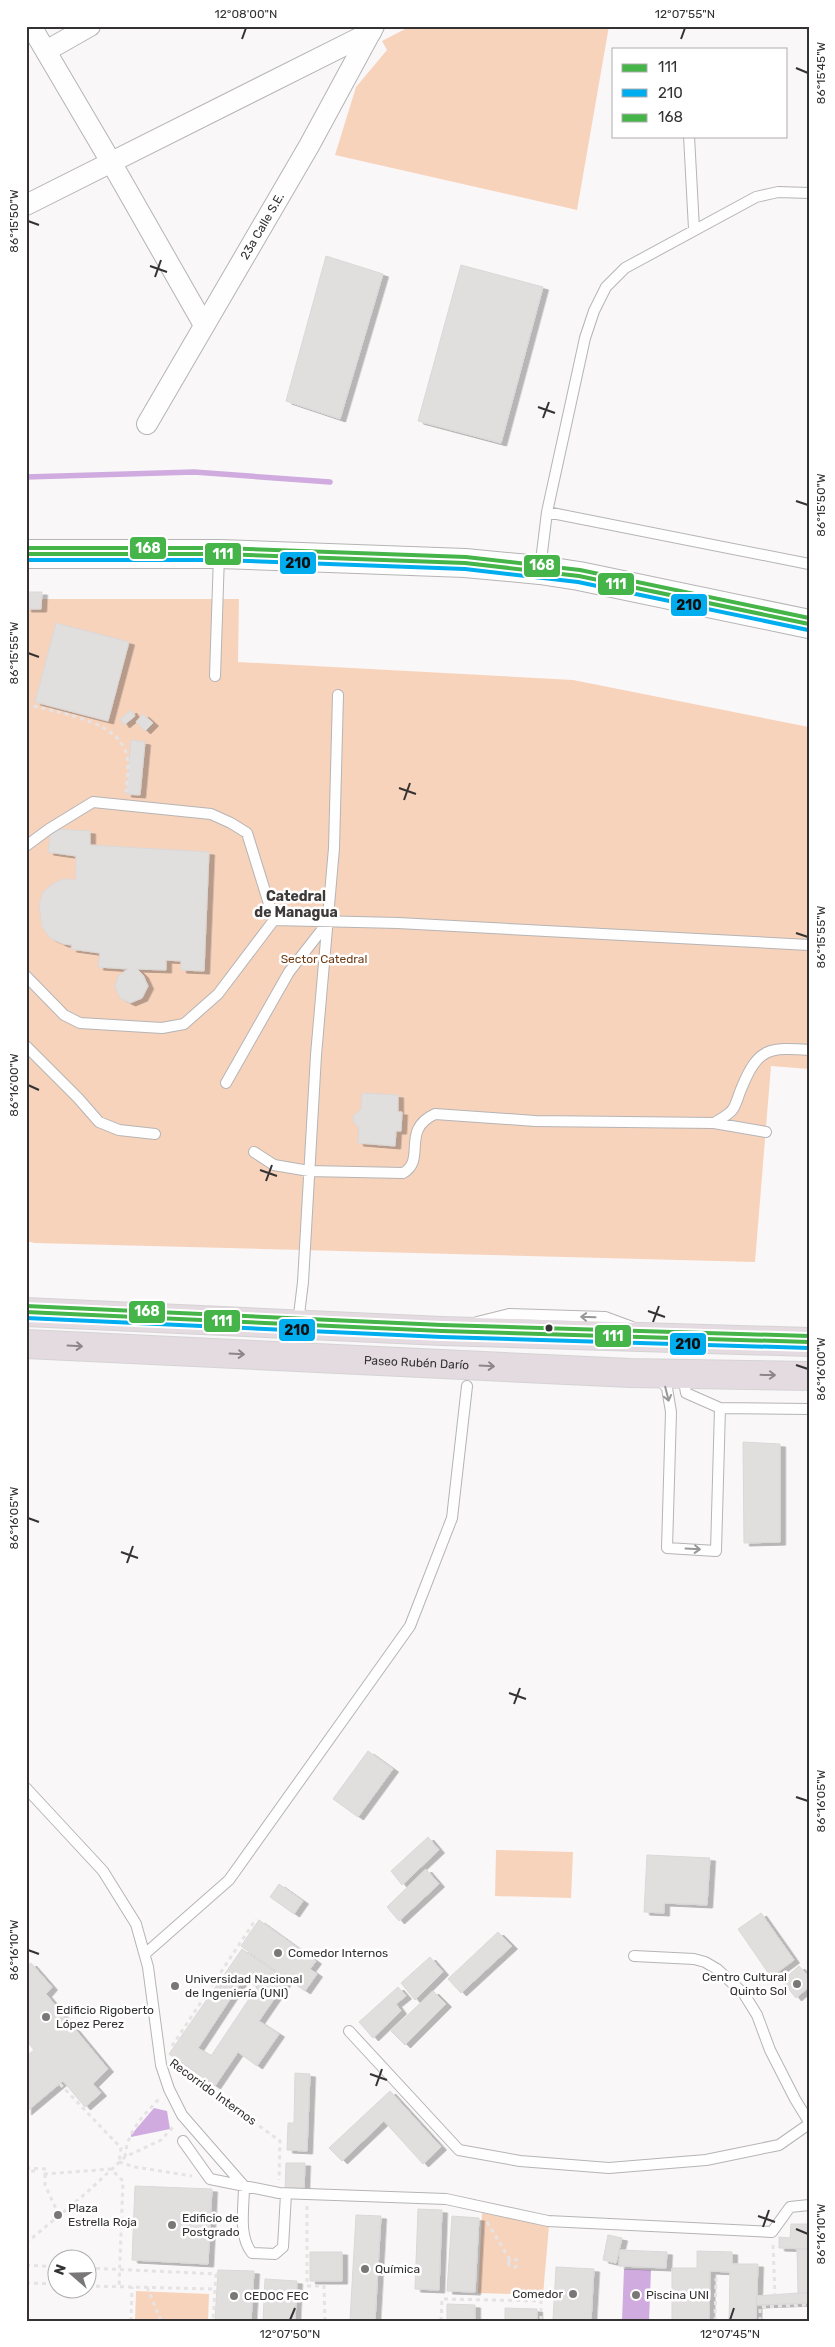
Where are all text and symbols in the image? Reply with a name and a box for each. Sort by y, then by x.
text: 12°08'00"N [215,7,277,21]
text: 12°07'55"N [655,7,715,21]
text: 86°15'45"W [814,41,828,104]
legend [612,48,788,138]
text: 111 [658,58,677,76]
text: 210 [658,84,683,102]
text: 168 [658,108,683,126]
text: 86°15'50"W [7,189,21,253]
street label: 23a Calle S.E. [237,190,287,262]
text: 86°15'50"W [814,473,828,537]
line badge: 168 [129,536,167,560]
text: 168 [135,540,161,557]
line badge: 111 [204,542,242,566]
text: 111 [213,546,233,563]
line badge: 210 [279,551,317,575]
line badge: 168 [523,554,561,578]
text: 210 [285,555,311,572]
text: 168 [529,557,555,574]
line badge: 111 [597,572,635,596]
text: 111 [606,576,626,593]
line badge: 210 [670,593,708,617]
text: 210 [676,597,702,614]
text: 86°15'55"W [7,621,21,684]
district label: Catedral de Managua [254,888,338,921]
text: 86°15'55"W [814,905,828,968]
park label: Sector Catedral [281,952,367,966]
text: 86°16'00"W [7,1053,21,1117]
line badge: 168 [128,1300,166,1324]
text: 168 [134,1303,160,1320]
line badge: 111 [203,1309,241,1333]
one-way arrow [581,1312,597,1321]
text: 111 [212,1313,232,1330]
line badge: 210 [278,1318,316,1342]
text: 210 [284,1322,310,1339]
unlabelled marker [544,1323,554,1333]
line badge: 111 [594,1324,632,1348]
text: 111 [603,1328,623,1345]
line badge: 210 [669,1332,707,1356]
text: 210 [675,1336,701,1353]
text: 86°16'00"W [814,1337,828,1401]
one-way arrow [66,1341,83,1351]
one-way arrow [229,1349,245,1359]
street label: Paseo Rubén Darío [364,1353,470,1372]
one-way arrow [479,1362,495,1371]
one-way arrow [760,1370,776,1380]
one-way arrow [663,1386,672,1402]
text: 86°16'05"W [7,1486,21,1549]
one-way arrow [684,1545,700,1554]
text: 86°16'05"W [814,1769,828,1832]
text: 86°16'10"W [7,1919,21,1980]
place label: Comedor Internos [288,1946,388,1960]
marker: Comedor Internos [272,1947,284,1959]
place label: Centro Cultural Quinto Sol [702,1970,787,1998]
place label: Universidad Nacional de Ingeniería (UNI) [185,1972,302,2000]
marker: Centro Cultural Quinto Sol [791,1978,803,1990]
marker: Universidad Nacional de Ingeniería (UNI) [169,1980,181,1992]
place label: Edificio Rigoberto López Perez [56,2003,154,2031]
marker: Edificio Rigoberto López Perez [40,2011,52,2023]
street label: Recorrido Internos [167,2056,259,2128]
place label: Plaza Estrella Roja [68,2201,137,2229]
text: 86°16'10"W [814,2203,828,2264]
marker: Plaza Estrella Roja [52,2209,64,2221]
place label: Edificio de Postgrado [182,2211,240,2239]
marker: Edificio de Postgrado [166,2219,178,2231]
north arrow [48,2250,98,2300]
text: N [51,2262,70,2277]
place label: Química [375,2262,420,2276]
marker: Química [359,2263,371,2275]
place label: Comedor [512,2287,563,2301]
marker: Comedor [567,2288,579,2300]
place label: Piscina UNI [646,2288,709,2302]
place label: CEDOC FEC [244,2289,309,2303]
marker: Piscina UNI [630,2289,642,2301]
marker: CEDOC FEC [228,2290,240,2302]
text: 12°07'50"N [260,2327,320,2341]
text: 12°07'45"N [700,2327,760,2341]

